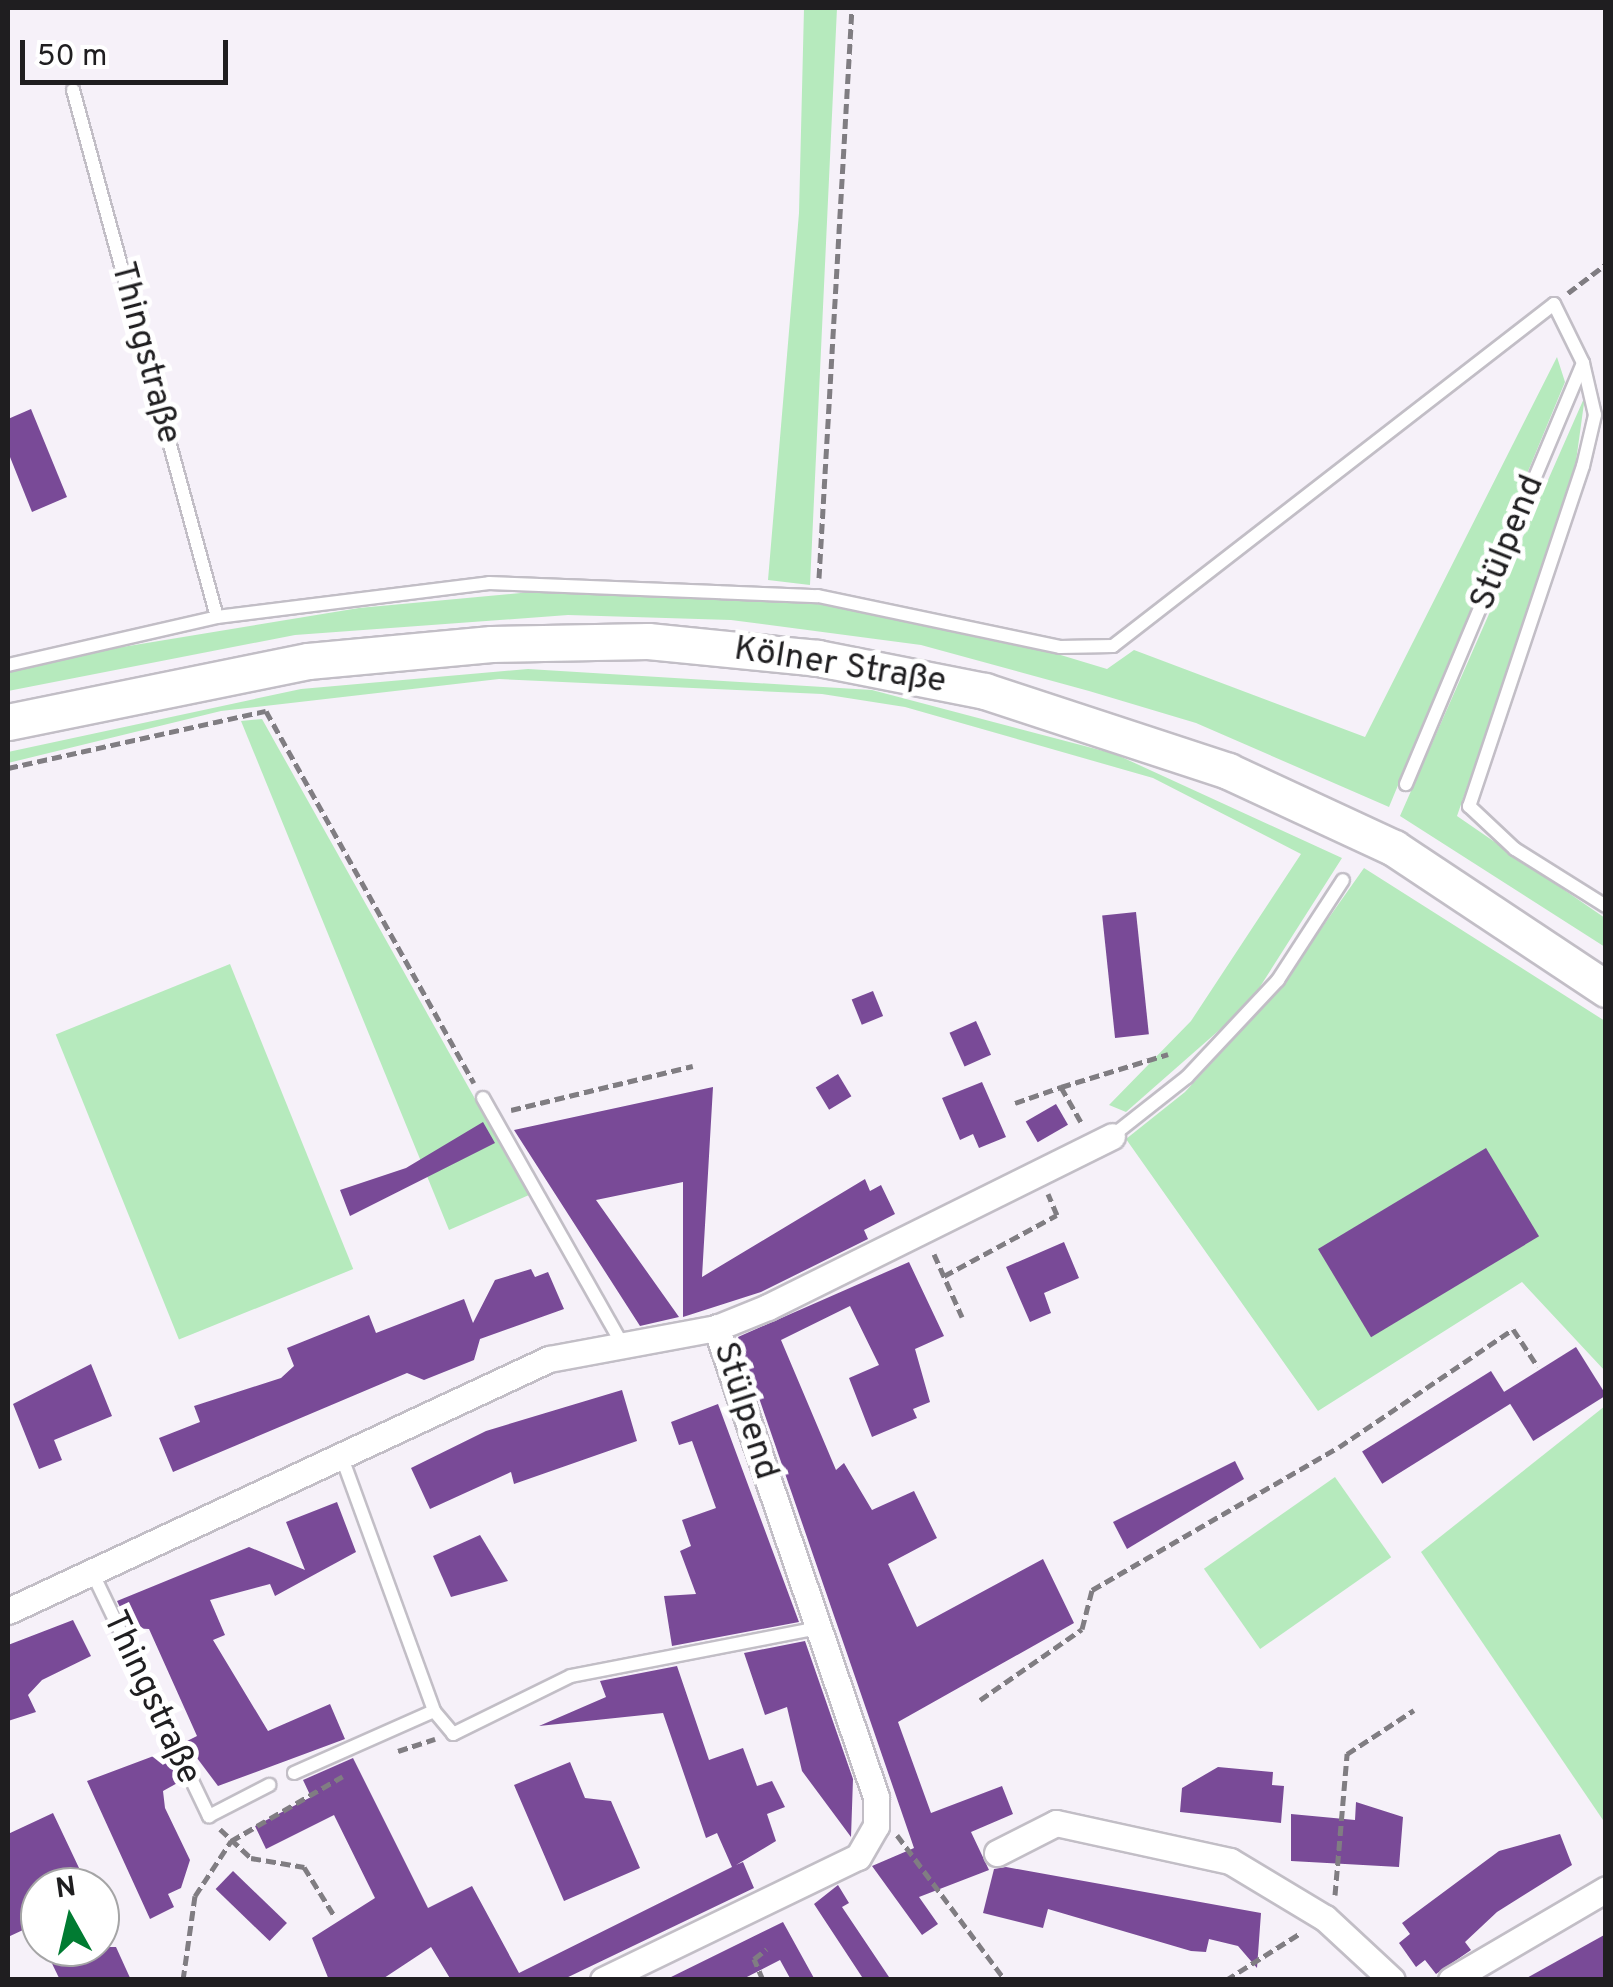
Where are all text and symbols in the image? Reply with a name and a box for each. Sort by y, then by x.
scale bar [25,20,232,82]
text: 50 m [37,39,107,76]
street label: Thingstraße [101,258,189,448]
street label: Stülpend [1462,469,1554,617]
street label: Kölner Straße [731,629,949,703]
street label: Stülpend [703,1337,787,1485]
street label: Thingstraße [93,1605,209,1791]
north arrow [20,1867,120,1967]
text: N [54,1870,79,1908]

